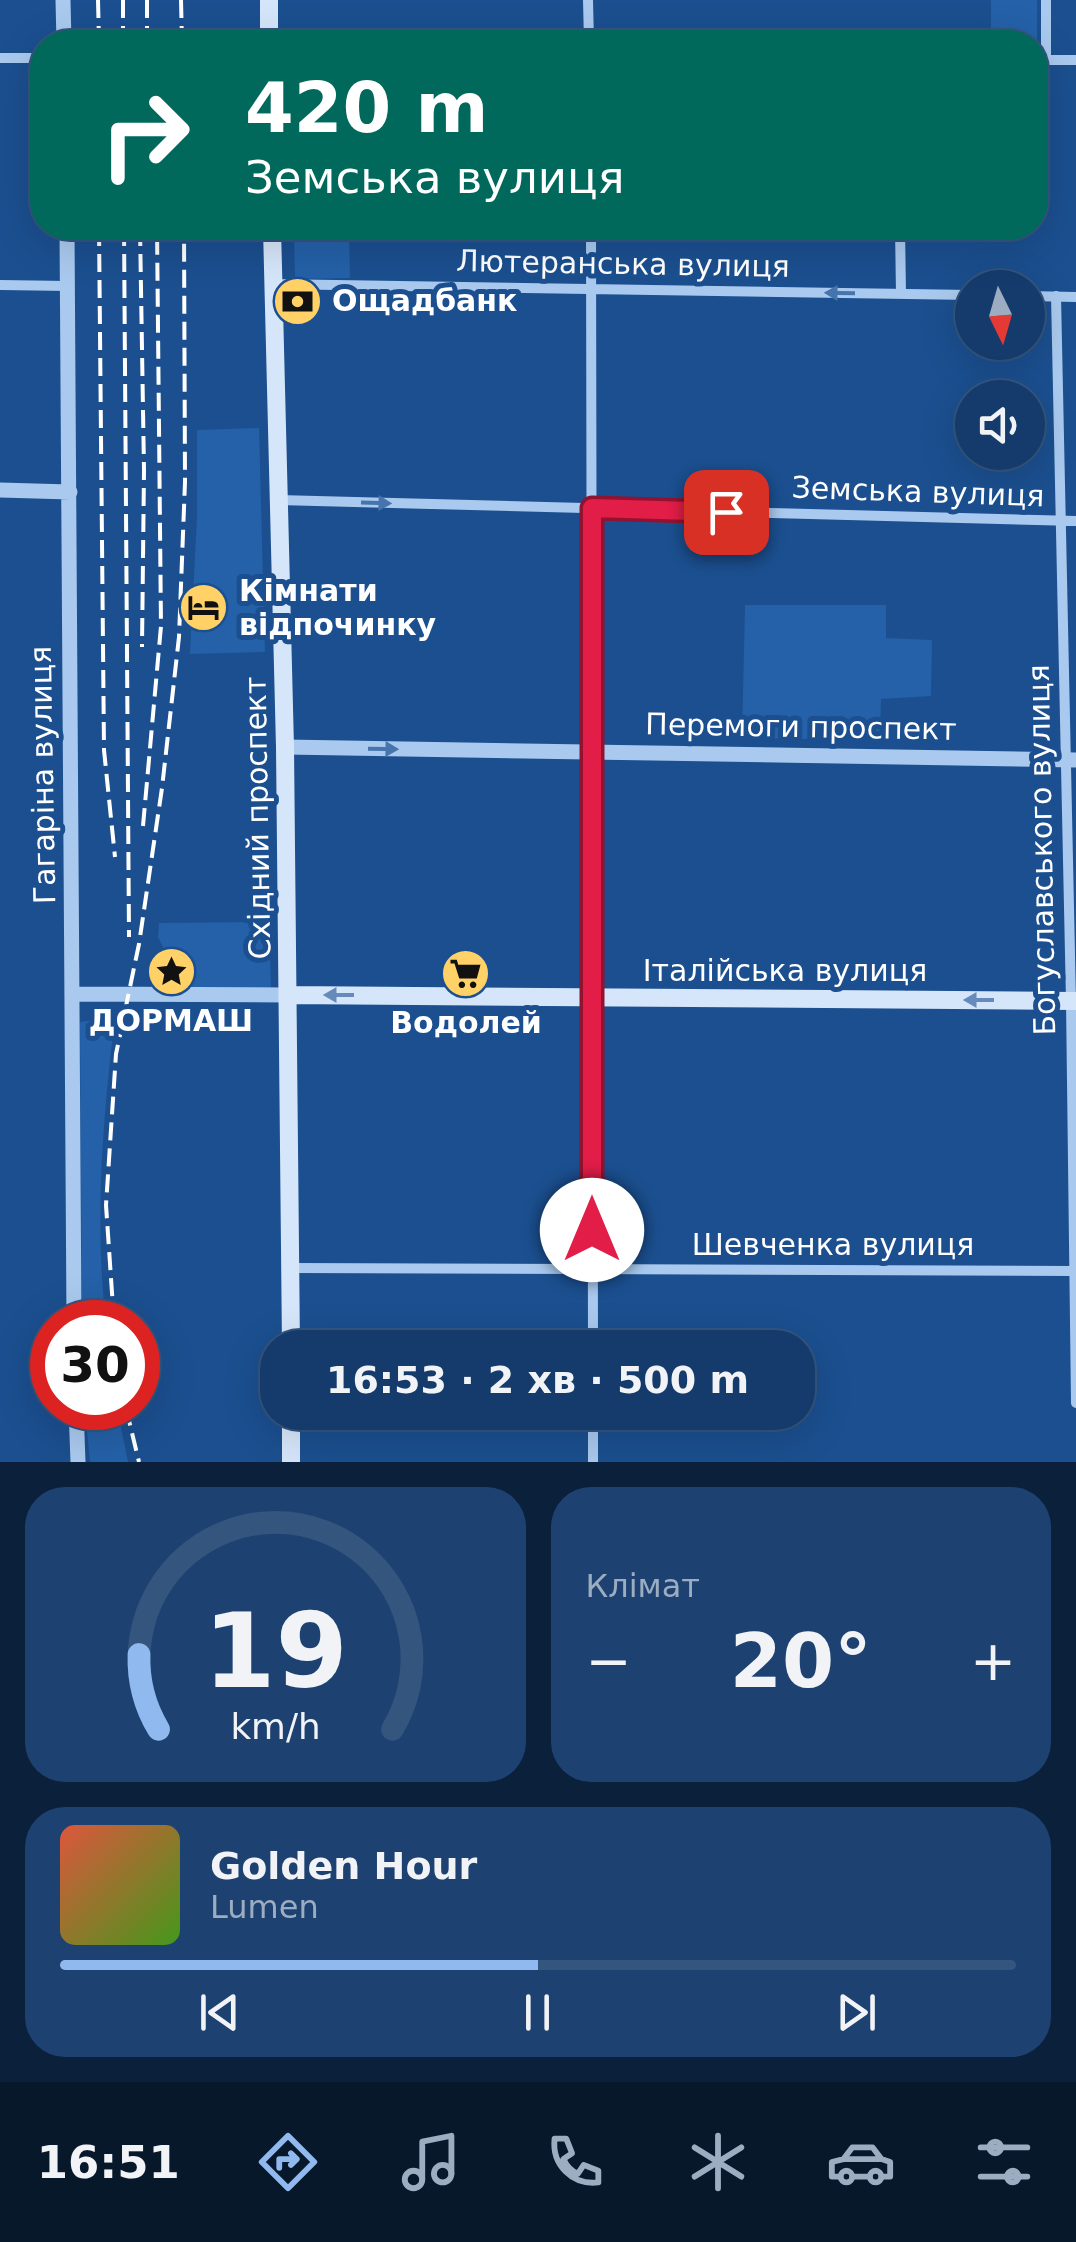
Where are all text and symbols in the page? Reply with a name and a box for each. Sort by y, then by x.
text: 420 m [245,67,488,149]
icon: right [80,70,210,200]
text: Земська вулиця [245,151,625,204]
street label: Лютеранська вулиця [456,243,790,284]
north arrow [955,270,1045,360]
map controls [955,270,1045,470]
bank icon: Ощадбанк [271,275,323,327]
place label: Ощадбанк [332,283,517,318]
one-way arrow [824,285,856,301]
button: sound [955,380,1045,470]
pin [684,470,769,555]
street label: Земська вулиця [791,470,1045,513]
icon: arrive [699,485,754,540]
one-way arrow [360,495,392,511]
place label: Кімнати відпочинку [239,573,437,642]
hotel icon: Кімнати відпочинку [178,582,230,634]
street label: Гагаріна вулиця [23,646,62,904]
street label: Богуславського вулиця [1021,664,1062,1036]
street label: Східний проспект [238,676,277,960]
street label: Перемоги проспект [645,706,957,747]
one-way arrow [367,741,399,757]
place icon: ДОРМАШ [145,946,197,998]
supermarket icon: Водолей [440,948,492,1000]
street label: Італійська вулиця [643,953,927,988]
one-way arrow [322,987,354,1003]
one-way arrow [962,992,994,1008]
place label: ДОРМАШ [89,1003,253,1038]
place label: Водолей [390,1005,542,1040]
position arrow [540,1178,644,1282]
street label: Шевченка вулиця [692,1227,974,1262]
speed limit sign: 30 [30,1300,160,1430]
text: 16:53 · 2 хв · 500 m [326,1358,749,1402]
text: Клімат [586,1567,700,1605]
text: 19 [203,1590,348,1712]
text: 20° [730,1617,872,1705]
text: − [586,1629,632,1693]
text: + [970,1629,1016,1693]
text: km/h [230,1706,320,1747]
text: Golden Hour [210,1844,477,1888]
text: Lumen [210,1888,319,1926]
icon: previous [192,1985,247,2040]
icon: pause [510,1985,565,2040]
icon: next [829,1985,884,2040]
icon: directions [253,2127,323,2197]
icon: music [396,2127,466,2197]
icon: phone [540,2127,610,2197]
icon: climate [683,2127,753,2197]
icon: car [826,2127,896,2197]
icon: filters [969,2127,1039,2197]
text: 16:51 [37,2136,180,2189]

